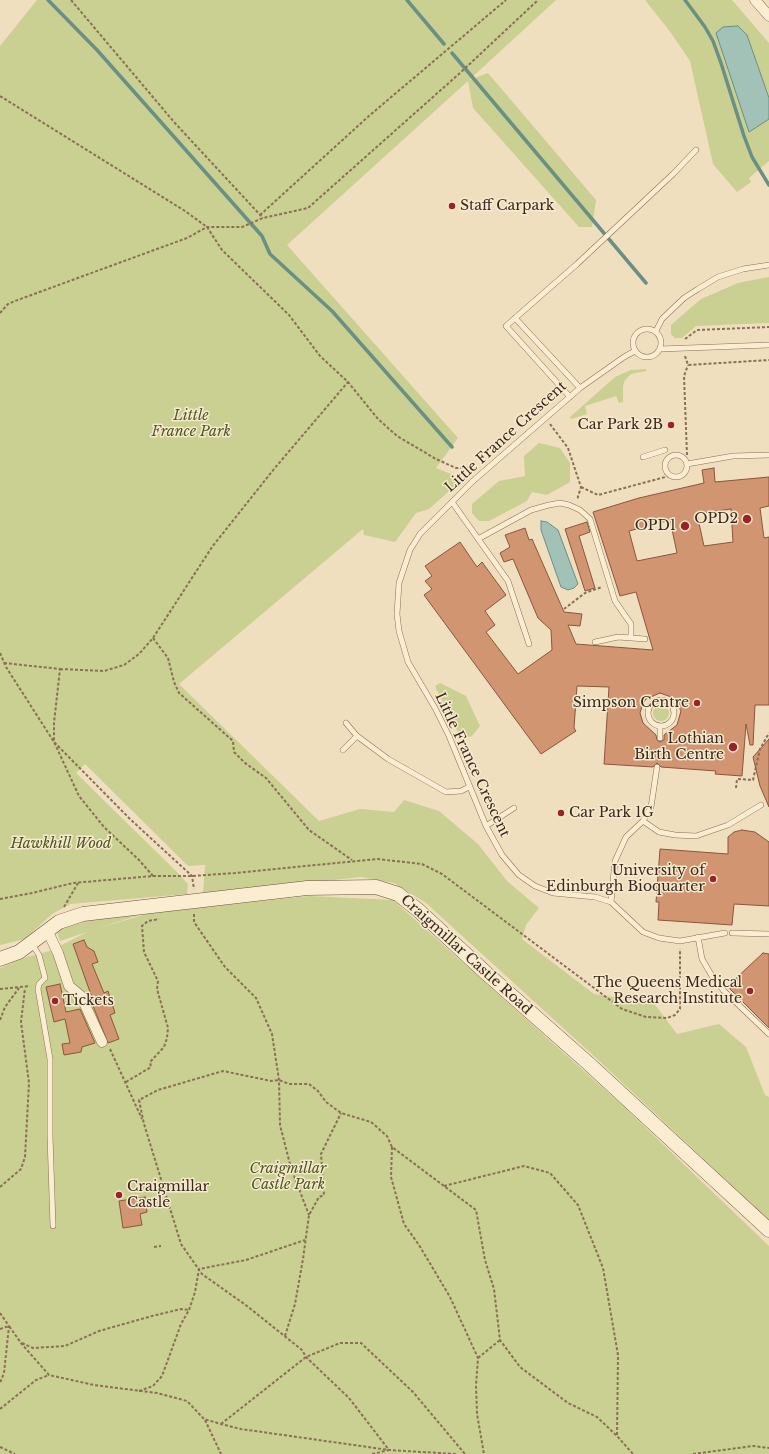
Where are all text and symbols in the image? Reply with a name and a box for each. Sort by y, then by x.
place label: Staff Carpark [460,198,554,214]
marker: Staff Carpark [447,201,457,211]
street label: Little France Crescent [442,378,570,496]
park label: Little France Park [151,408,231,440]
place label: Car Park 2B [577,417,663,433]
marker: Car Park 2B [666,420,676,430]
place label: OPD2 [694,511,738,527]
marker: OPD2 [741,513,753,525]
place label: OPD1 [635,518,676,534]
marker: OPD1 [679,520,691,532]
street label: Little France Crescent [431,690,513,840]
place label: Simpson Centre [573,695,689,711]
marker: Simpson Centre [692,698,702,708]
place label: Lothian Birth Centre [634,731,724,764]
marker: Lothian Birth Centre [727,741,739,753]
place label: Car Park 1G [569,805,654,821]
marker: Car Park 1G [556,808,566,818]
park label: Hawkhill Wood [11,836,111,852]
place label: University of Edinburgh Bioquarter [546,863,705,896]
marker: University of Edinburgh Bioquarter [708,874,718,884]
street label: Craigmillar Castle Road [397,892,535,1018]
place label: The Queens Medical Research Institute [593,975,742,1008]
marker: The Queens Medical Research Institute [745,986,755,996]
place label: Tickets [63,993,114,1009]
marker: Tickets [50,996,60,1006]
park label: Craigmillar Castle Park [249,1161,327,1194]
place label: Craigmillar Castle [127,1179,209,1212]
marker: Craigmillar Castle [114,1190,124,1200]

